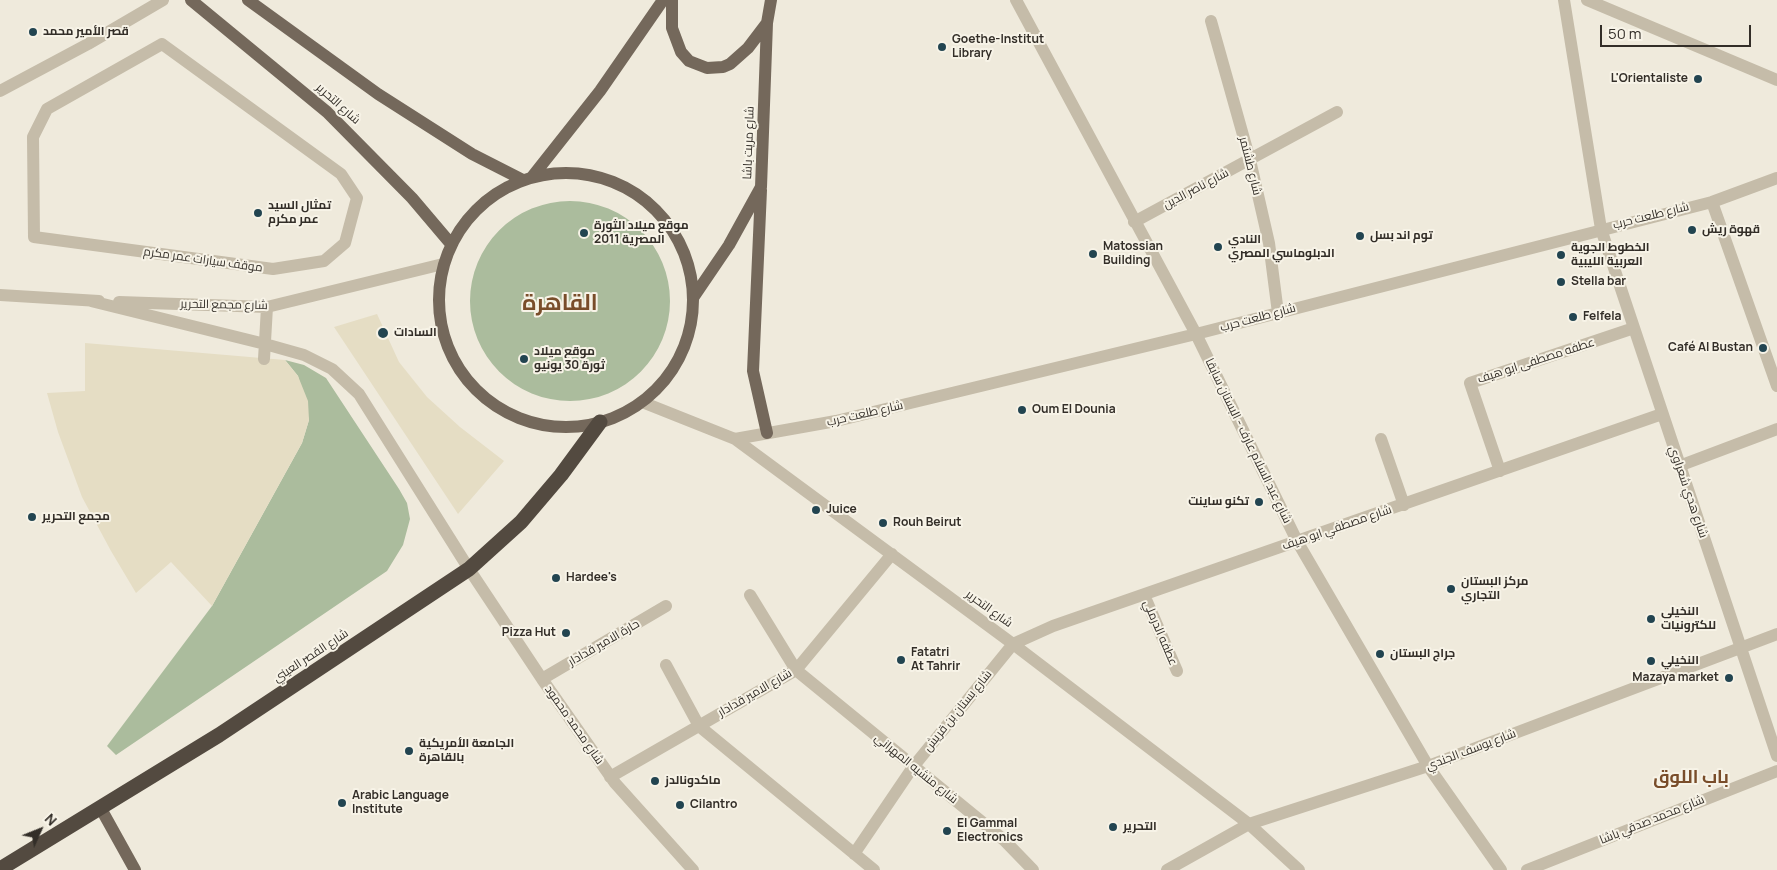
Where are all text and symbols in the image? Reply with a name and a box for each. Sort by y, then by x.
scale bar [1602,15,1753,47]
text: 50 m [1608,23,1642,44]
place label: قصر الأمير محمد [43,25,129,39]
marker: قصر الأمير محمد [27,26,39,38]
place label: Goethe-Institut Library [952,33,1044,61]
marker: Goethe-Institut Library [936,41,948,53]
place label: L'Orientaliste [1611,72,1688,86]
marker: L'Orientaliste [1692,73,1704,85]
street label: شارع التحرير [313,80,363,128]
street label: شارع مريت باشا [741,106,757,180]
street label: شارع طشتمر [1236,135,1264,197]
street label: شارع ناصر الدين [1161,166,1231,212]
place label: تمثال السيد عمر مكرم [268,199,331,227]
street label: شارع طلعت حرب [1612,200,1690,232]
marker: تمثال السيد عمر مكرم [252,207,264,219]
place label: موقع ميلاد الثورة المصرية 2011 [594,219,689,247]
place label: قهوة ريش [1702,223,1760,237]
marker: قهوة ريش [1686,224,1698,236]
marker: موقع ميلاد الثورة المصرية 2011 [578,227,590,239]
place label: توم اند بسل [1370,229,1433,243]
marker: توم اند بسل [1354,230,1366,242]
place label: النادي الدبلوماسي المصري [1228,233,1335,261]
place label: Matossian Building [1103,240,1163,268]
marker: النادي الدبلوماسي المصري [1212,241,1224,253]
place label: الخطوط الجوية العربية الليبية [1571,241,1649,269]
street label: موقف سيارات عمر مكرم [143,245,263,275]
marker: Matossian Building [1087,248,1099,260]
marker: الخطوط الجوية العربية الليبية [1555,249,1567,261]
place label: Stella bar [1571,275,1626,289]
marker: Stella bar [1555,276,1567,288]
district label: القاهرة [522,291,598,317]
street label: شارع مجمع التحرير [180,297,268,313]
street label: شارع طلعت حرب [1219,301,1297,335]
place label: Felfela [1583,310,1621,324]
marker: Felfela [1567,311,1579,323]
marker: السادات [376,326,390,340]
place label: السادات [394,326,437,340]
street label: عطفه مصطفى ابو هيف [1476,335,1596,387]
place label: Café Al Bustan [1668,341,1753,355]
marker: Café Al Bustan [1757,342,1769,354]
place label: موقع ميلاد ثورة 30 يونيو [534,345,605,373]
marker: موقع ميلاد ثورة 30 يونيو [518,353,530,365]
street label: شارع عبد السلام عارف - البستان سابقا [1202,356,1294,526]
street label: شارع طلعت حرب [825,398,905,430]
place label: Oum El Dounia [1032,403,1116,417]
marker: Oum El Dounia [1016,404,1028,416]
street label: شارع هدي شعراوي [1665,444,1711,540]
place label: تكنو ساينت [1188,495,1249,509]
marker: تكنو ساينت [1253,496,1265,508]
place label: Juice [826,503,857,517]
street label: شارع مصطفي ابو هيف [1280,503,1394,553]
marker: Juice [810,504,822,516]
place label: مجمع التحرير [42,510,110,524]
marker: مجمع التحرير [26,511,38,523]
place label: Rouh Beirut [893,516,961,530]
marker: Rouh Beirut [877,517,889,529]
place label: Hardee's [566,571,617,585]
marker: Hardee's [550,572,562,584]
place label: مركز البستان التجاري [1461,575,1528,603]
marker: مركز البستان التجاري [1445,583,1457,595]
street label: شارع التحرير [963,587,1015,631]
street label: عطفه الدرملي [1140,598,1180,668]
place label: النخيلى للكترونيات [1661,605,1716,633]
marker: النخيلى للكترونيات [1645,613,1657,625]
street label: حارة الامير قدادار [566,617,642,669]
street label: شارع القصر العيني [271,626,351,686]
place label: Pizza Hut [502,626,556,640]
marker: Pizza Hut [560,627,572,639]
place label: Fatatri At Tahrir [911,646,960,674]
place label: جراج البستان [1390,647,1455,661]
marker: جراج البستان [1374,648,1386,660]
marker: Fatatri At Tahrir [895,654,907,666]
place label: النخيلي [1661,654,1699,668]
marker: النخيلي [1645,655,1657,667]
street label: شارع الامير قدادار [715,666,795,720]
street label: شارع بستان بن قريش [921,667,995,755]
place label: Mazaya market [1632,671,1719,685]
marker: Mazaya market [1723,672,1735,684]
street label: شارع محمد محمود [541,683,607,767]
street label: شارع يوسف الجندي [1424,726,1518,774]
street label: شارع منشيه المهراني [871,731,961,807]
place label: الجامعة الأمريكية بالقاهرة [419,737,514,765]
marker: الجامعة الأمريكية بالقاهرة [403,745,415,757]
district label: باب اللوق [1653,767,1729,789]
place label: ماكدونالدز [665,774,721,788]
marker: ماكدونالدز [649,775,661,787]
place label: Arabic Language Institute [352,789,449,817]
street label: شارع محمد صدقي باشا [1597,792,1707,848]
marker: Arabic Language Institute [336,797,348,809]
place label: Cilantro [690,798,737,812]
marker: Cilantro [674,799,686,811]
north arrow [15,805,65,855]
text: N [41,809,61,829]
place label: El Gammal Electronics [957,817,1023,845]
place label: التحرير [1123,820,1157,834]
marker: التحرير [1107,821,1119,833]
marker: El Gammal Electronics [941,825,953,837]

